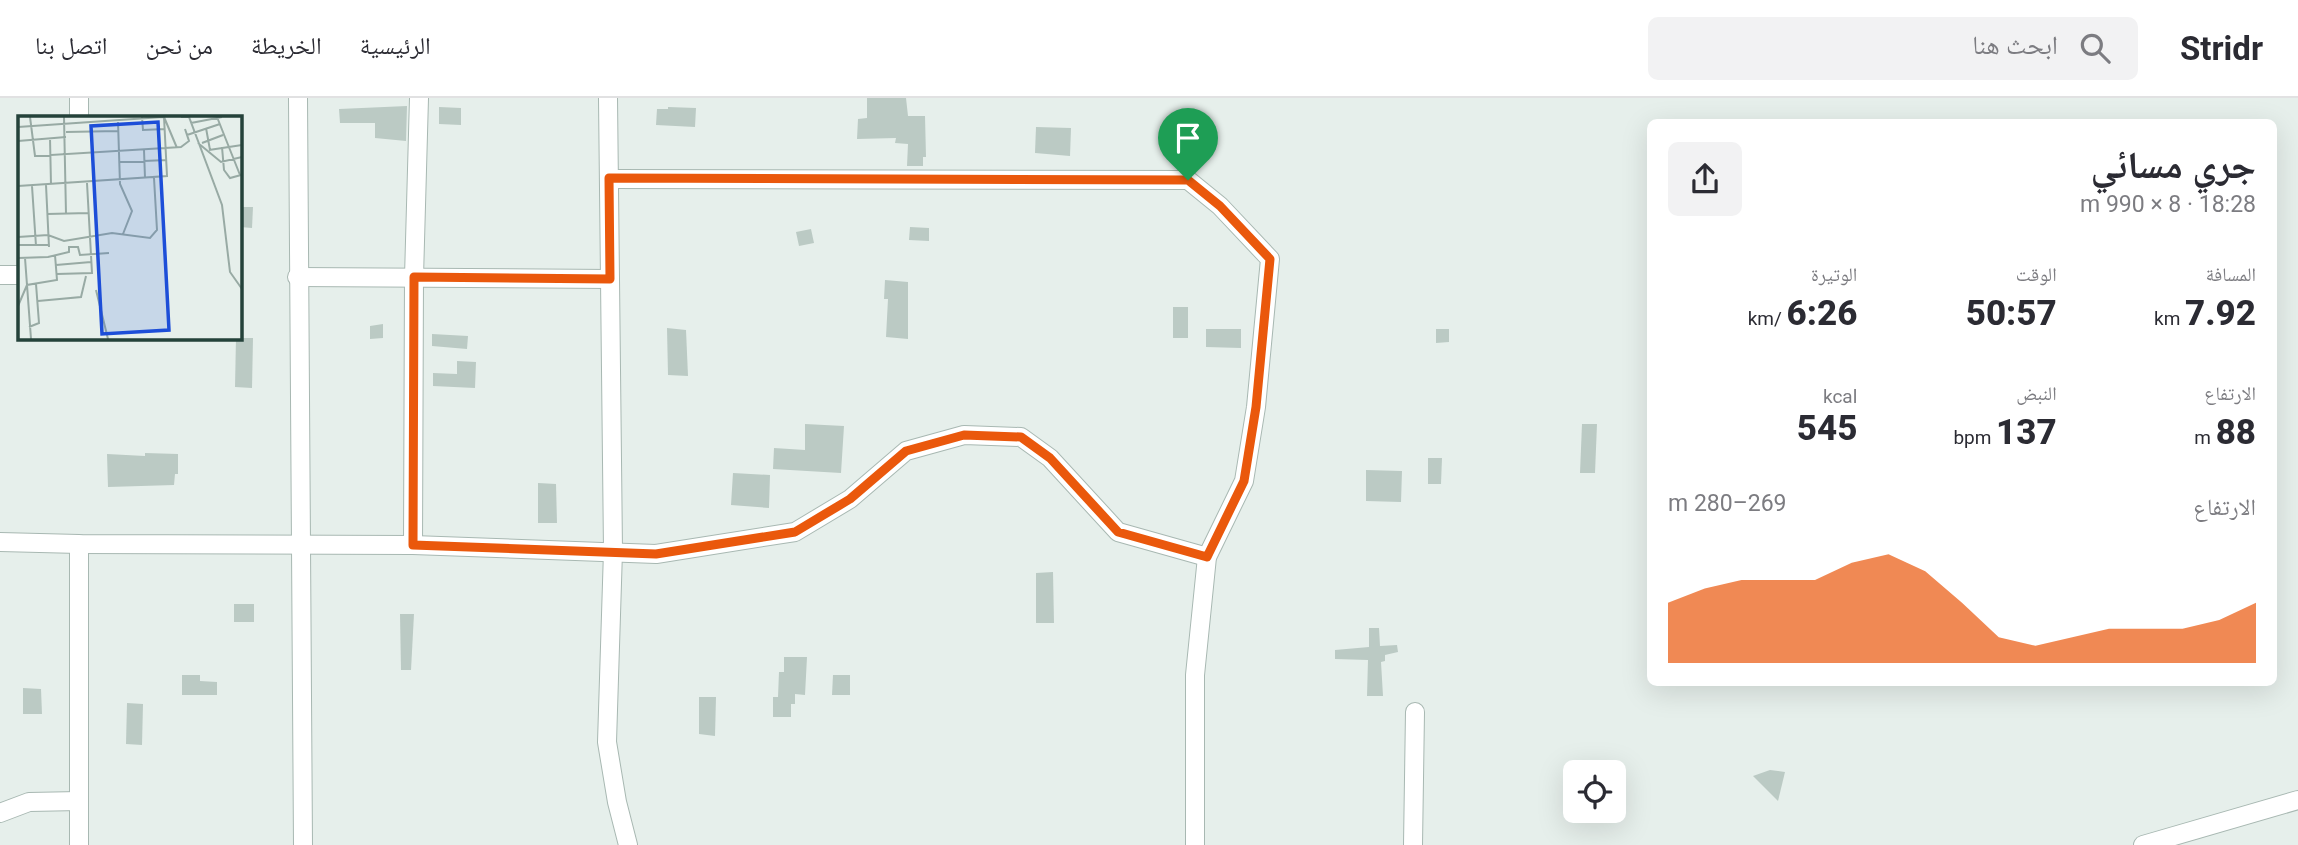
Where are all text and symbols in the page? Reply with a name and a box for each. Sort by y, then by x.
search box [1648,17,2138,80]
icon: search [2076,29,2114,67]
text: Stridr [2180,29,2263,68]
text: ابحث هنا [1972,30,2058,60]
text: اتصل بنا [35,32,107,60]
text: من نحن [145,32,213,60]
text: الخريطة [251,32,322,60]
text: الرئيسية [360,32,431,60]
pin [1158,108,1218,180]
inset map [18,116,242,340]
icon: arrive [1169,119,1207,157]
button: share [1668,142,1742,216]
text: جري مسائي [2091,143,2256,187]
text: 18:28 · 8 × 990 m [2080,191,2256,218]
text: الوتيرة [1811,263,1857,286]
text: الوقت [2016,263,2057,286]
text: المسافة [2206,263,2256,286]
text: 6:26 [1787,293,1857,334]
text: 50:57 [1966,293,2057,334]
text: 7.92 [2185,293,2256,334]
text: /km [1748,307,1787,330]
text: km [2154,307,2185,330]
text: النبض [2016,382,2057,405]
text: الارتفاع [2204,382,2256,405]
text: kcal [1823,385,1857,408]
text: 545 [1797,408,1857,449]
text: 137 [1996,412,2057,453]
text: 88 [2216,412,2256,453]
text: bpm [1953,426,1996,449]
text: m [2194,426,2216,449]
text: 269–280 m [1668,490,1787,517]
text: الارتفاع [2193,494,2256,521]
map controls [1563,760,1626,823]
button: locate [1563,760,1626,823]

